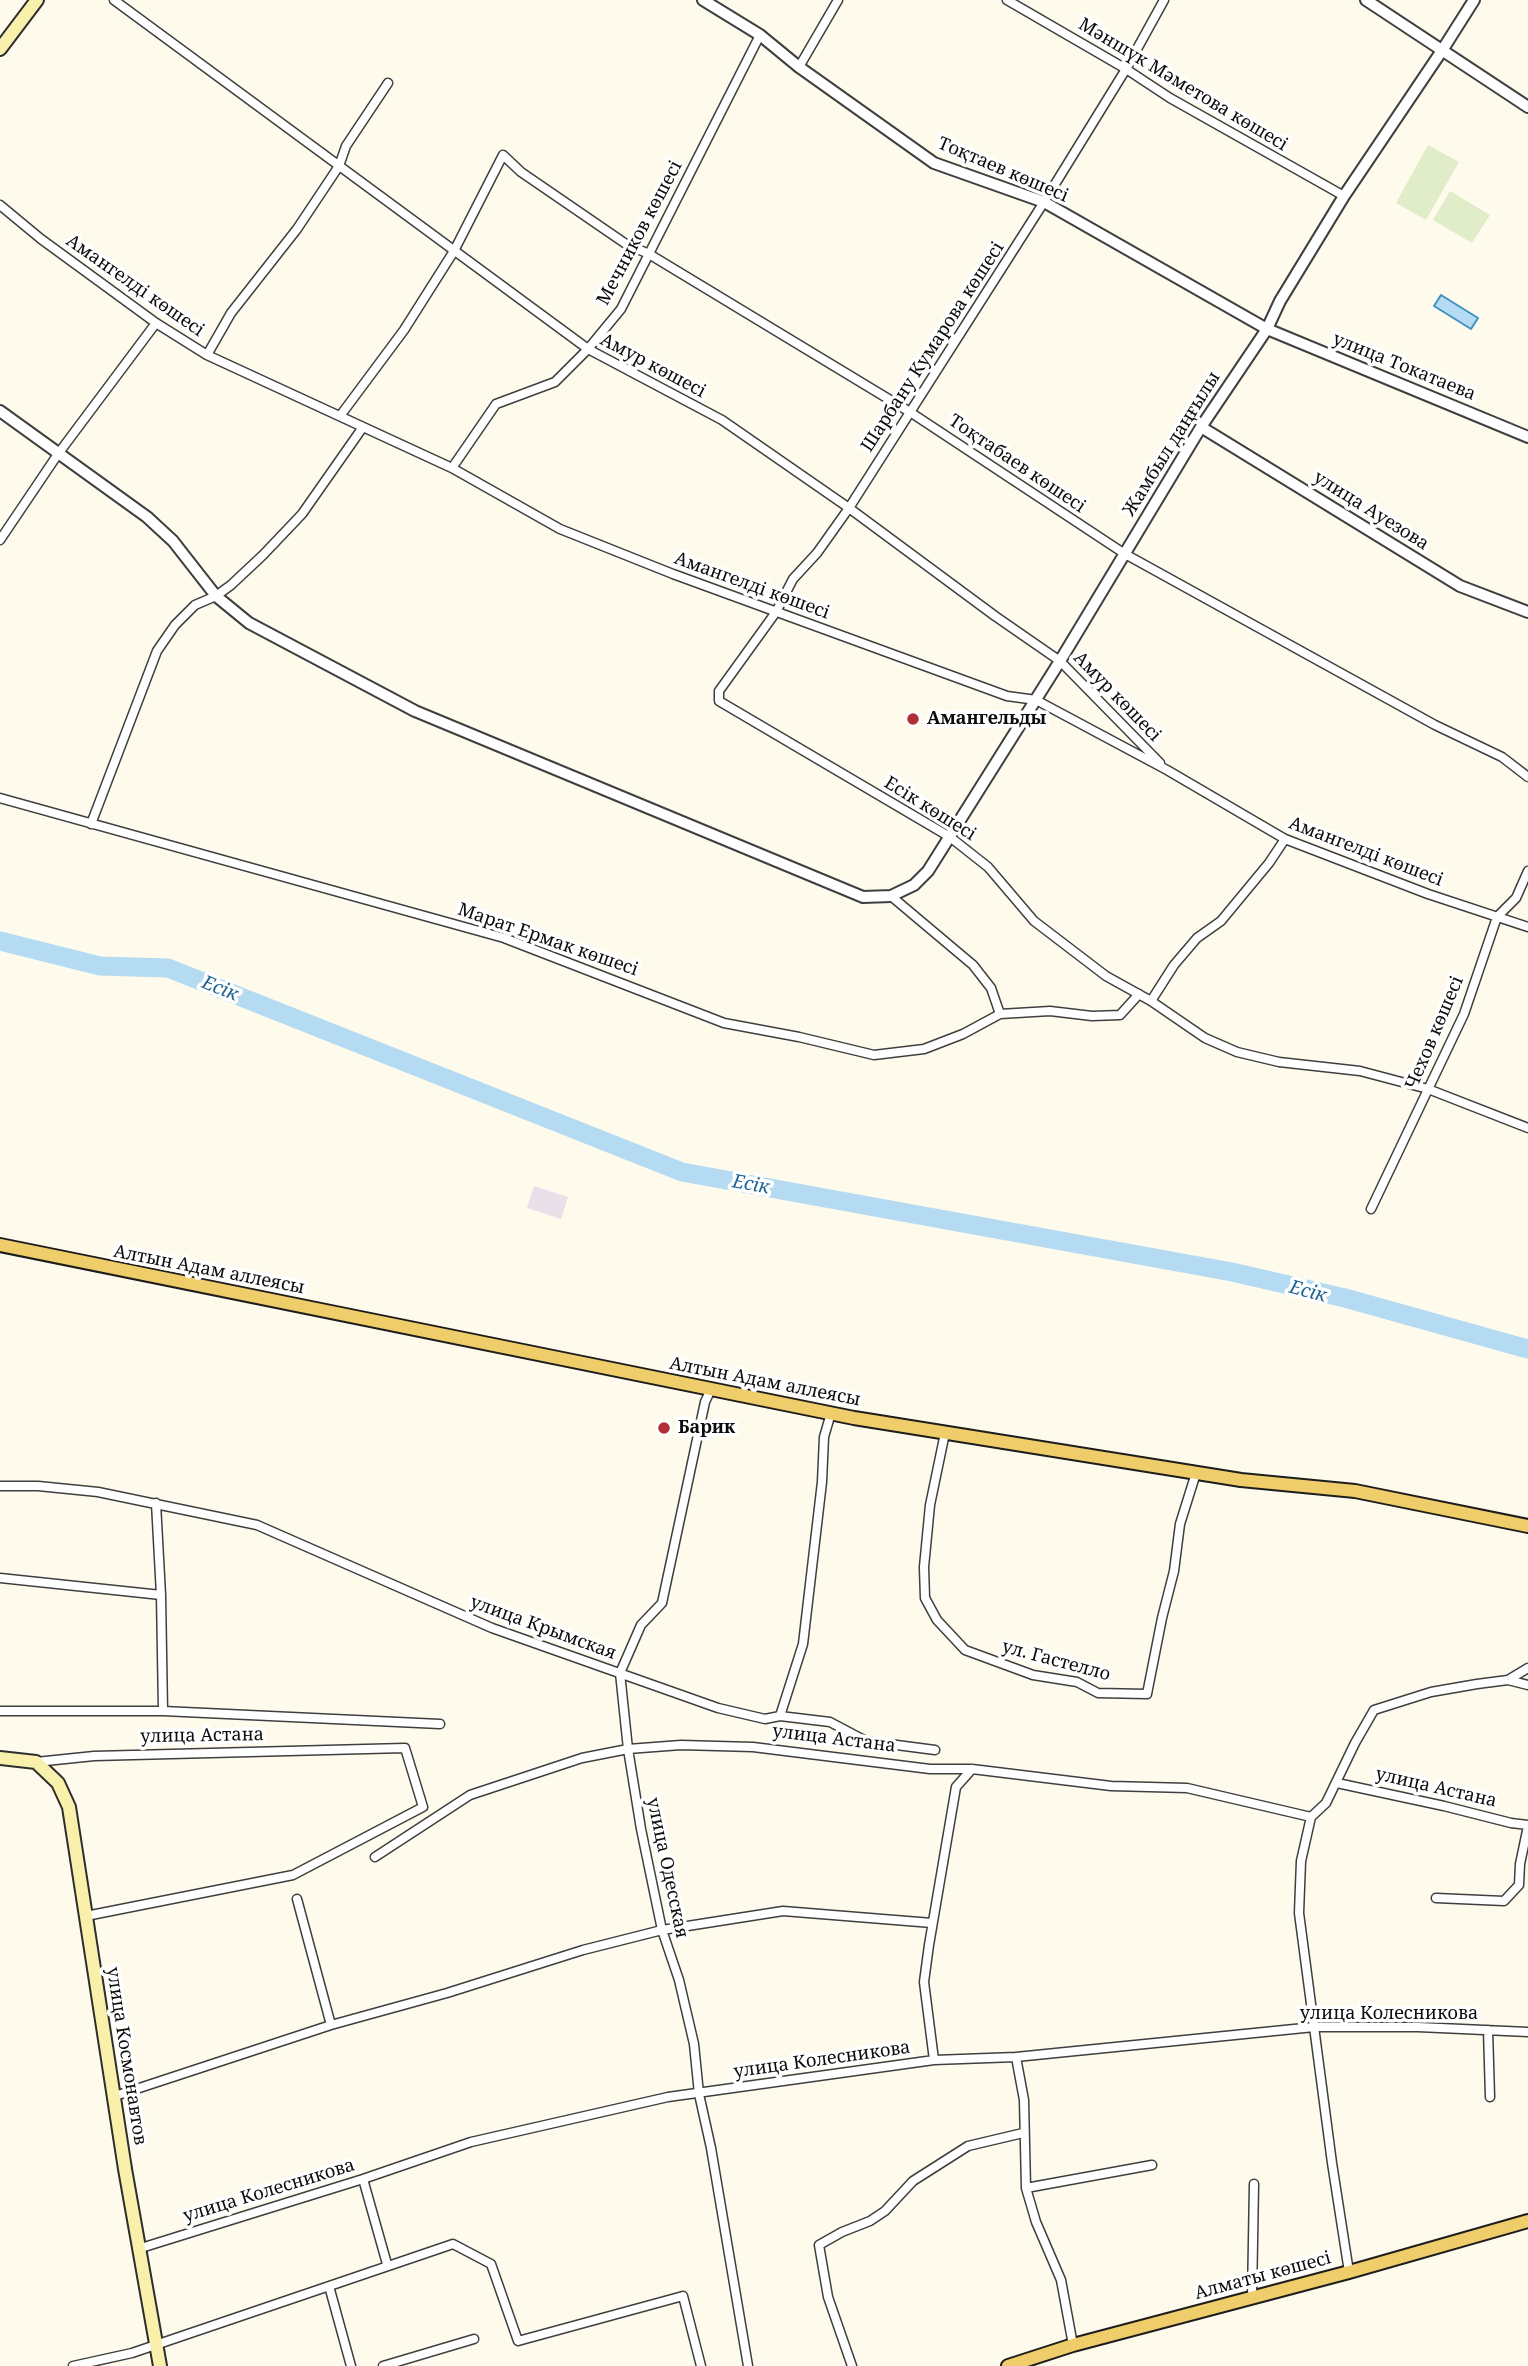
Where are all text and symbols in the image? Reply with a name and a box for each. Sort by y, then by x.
street label: Мәншүк Мәметова көшесі [1074,14,1292,156]
street label: Тоқтаев көшесі [934,133,1072,207]
street label: Мечников көшесі [593,157,687,309]
street label: Амангелді көшесі [62,230,208,342]
street label: Шарбану Кумарова көшесі [857,238,1009,456]
street label: улица Токатаева [1329,328,1479,406]
street label: Амур көшесі [596,329,710,403]
street label: Жамбыл даңғылы [1119,368,1225,520]
street label: Тоқтабаев көшесі [944,410,1090,518]
street label: улица Ауезова [1309,467,1433,555]
street label: Амангелді көшесі [671,548,833,624]
street label: Амур көшесі [1069,648,1165,746]
place label: Амангельды [927,708,1046,730]
marker: Амангельды [905,711,921,727]
street label: Есік көшесі [880,772,980,846]
street label: Амангелді көшесі [1286,813,1446,891]
street label: Марат Ермак көшесі [455,899,641,981]
water label: Есік [198,971,242,1007]
street label: Чехов көшесі [1401,973,1469,1093]
water label: Есік [730,1170,772,1200]
street label: Алтын Адам аллеясы [112,1241,306,1299]
water label: Есік [1287,1276,1329,1308]
street label: Алтын Адам аллеясы [668,1353,862,1411]
place label: Барик [678,1417,735,1439]
marker: Барик [656,1420,672,1436]
street label: улица Крымская [467,1592,619,1664]
street label: ул. Гастелло [999,1636,1113,1686]
street label: улица Астана [771,1721,897,1757]
street label: улица Астана [140,1724,264,1748]
street label: улица Астана [1373,1764,1499,1812]
street label: улица Одесская [642,1796,692,1940]
street label: улица Космонавтов [101,1966,151,2146]
street label: улица Колесникова [1300,2003,1478,2025]
street label: улица Колесникова [732,2037,912,2083]
street label: улица Колесникова [181,2155,357,2227]
street label: Алматы көшесі [1192,2247,1334,2305]

